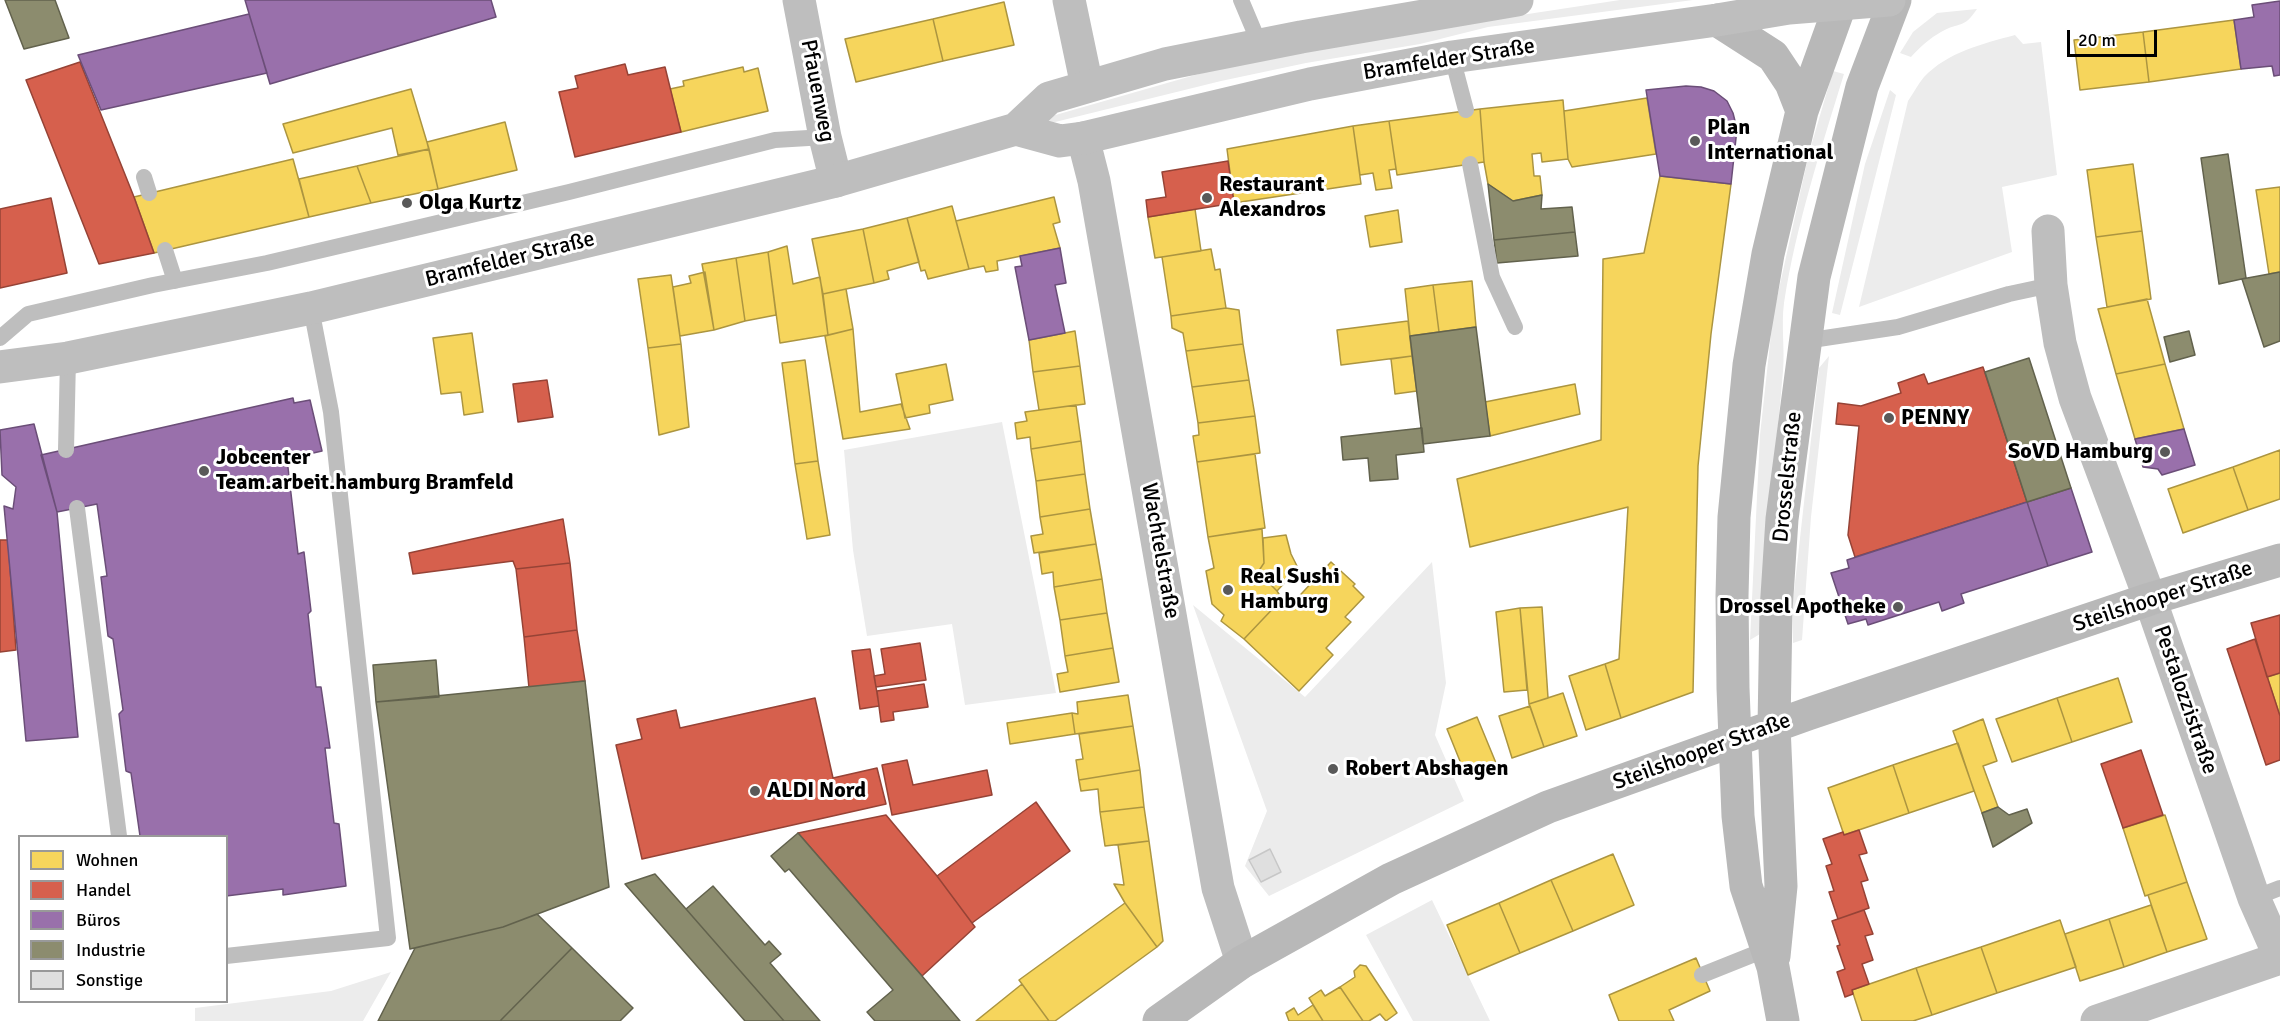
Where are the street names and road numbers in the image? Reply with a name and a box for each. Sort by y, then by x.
street label: Bramfelder Straße [1361,33,1537,87]
street label: Pfauenweg [794,37,840,145]
street label: Bramfelder Straße [423,226,597,294]
street label: Drosselstraße [1768,410,1808,544]
street label: Wachtelstraße [1135,481,1185,621]
street label: Steilshooper Straße [2070,556,2256,638]
street label: Pestalozzistraße [2147,622,2223,778]
street label: Steilshooper Straße [1610,708,1794,796]

